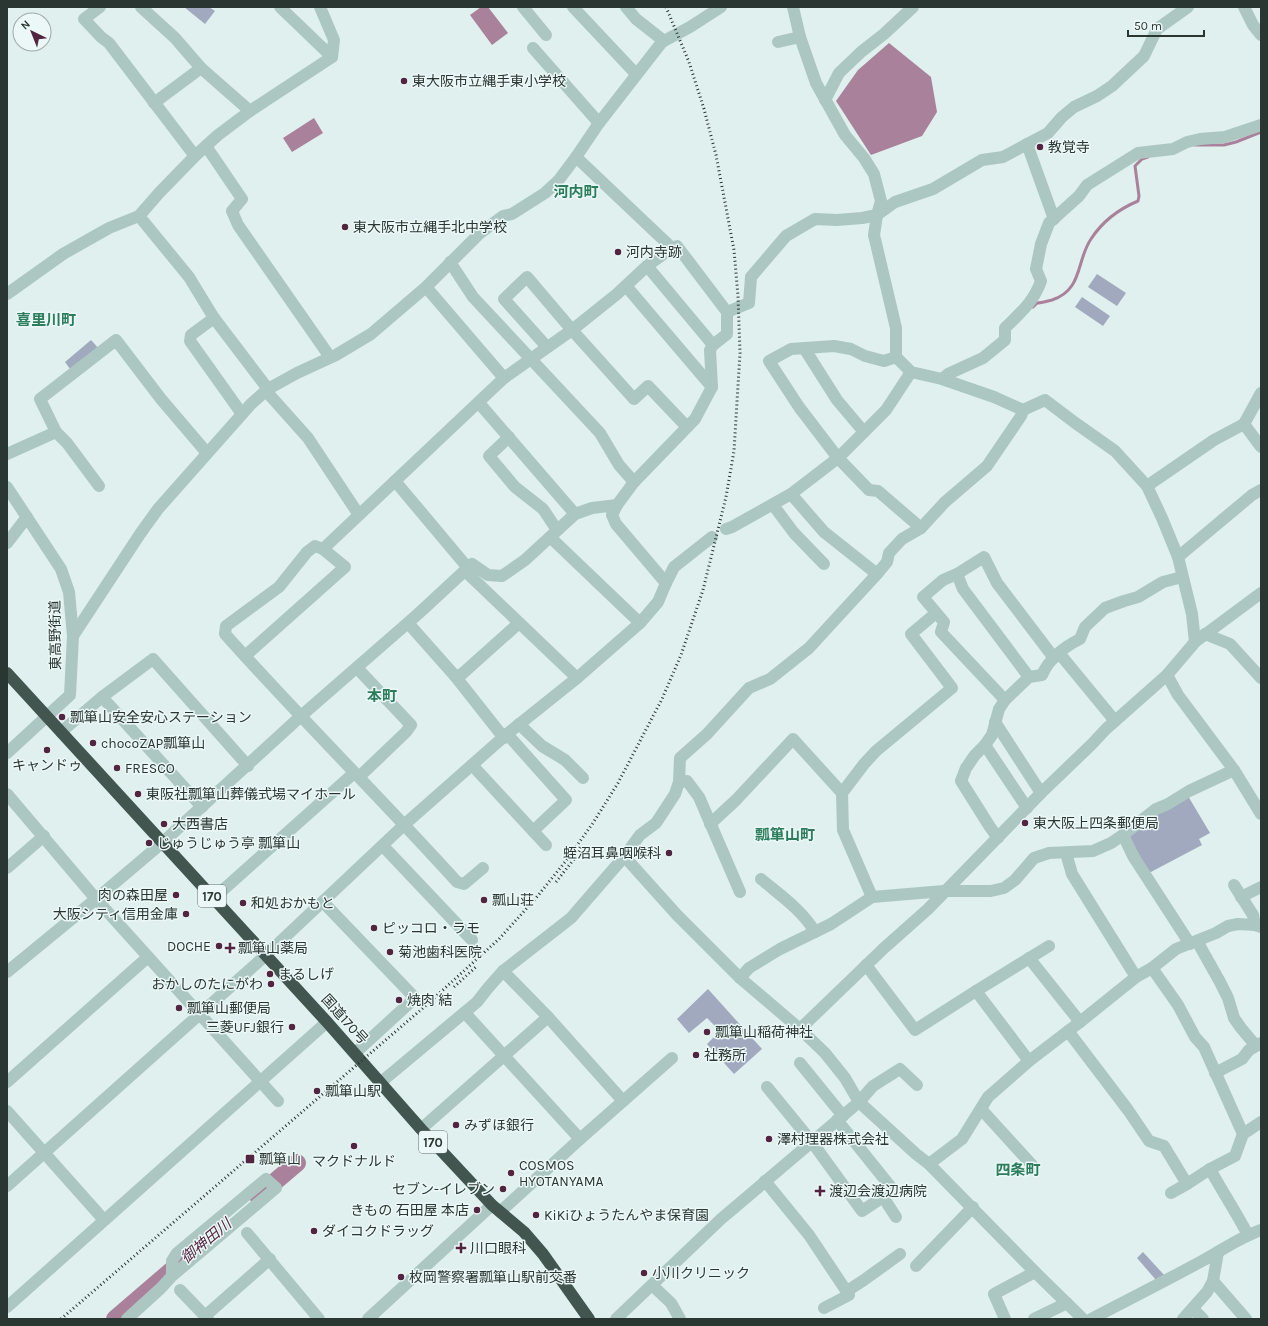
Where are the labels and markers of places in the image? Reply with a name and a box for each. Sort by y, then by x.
place label: 東大阪市立縄手東小学校 [412,73,566,90]
marker: 東大阪市立縄手東小学校 [399,76,409,86]
place label: 教覚寺 [1048,139,1090,156]
marker: 教覚寺 [1035,142,1045,152]
place label: 東大阪市立縄手北中学校 [353,219,507,236]
marker: 東大阪市立縄手北中学校 [340,222,350,232]
place label: 河内寺跡 [626,244,682,261]
marker: 河内寺跡 [613,247,623,257]
place label: 瓢箪山安全安心ステーション [70,709,252,726]
marker: 瓢箪山安全安心ステーション [57,712,67,722]
place label: chocoZAP瓢箪山 [101,735,205,752]
marker: chocoZAP瓢箪山 [88,738,98,748]
marker: キャンドゥ [42,745,52,755]
place label: キャンドゥ [12,757,82,774]
place label: FRESCO [125,760,175,777]
marker: FRESCO [112,763,122,773]
place label: 東阪社瓢箪山葬儀式場マイホール [146,786,356,803]
marker: 東阪社瓢箪山葬儀式場マイホール [133,789,143,799]
place label: 東大阪上四条郵便局 [1033,815,1159,832]
place label: 大西書店 [172,816,228,833]
marker: 東大阪上四条郵便局 [1020,818,1030,828]
marker: 大西書店 [159,819,169,829]
place label: じゅうじゅう亭 瓢箪山 [157,835,300,852]
marker: じゅうじゅう亭 瓢箪山 [144,838,154,848]
place label: 蛭沼耳鼻咽喉科 [563,845,661,862]
marker: 蛭沼耳鼻咽喉科 [664,848,674,858]
place label: 肉の森田屋 [98,887,168,904]
marker: 肉の森田屋 [171,890,181,900]
place label: 瓢山荘 [492,892,534,909]
place label: 和処おかもと [251,895,335,912]
marker: 瓢山荘 [479,895,489,905]
marker: 和処おかもと [238,898,248,908]
place label: 大阪シティ信用金庫 [53,906,178,923]
marker: 大阪シティ信用金庫 [181,909,191,919]
place label: ピッコロ・ラモ [382,920,480,937]
marker: ピッコロ・ラモ [369,923,379,933]
place label: DOCHE [167,938,211,955]
place label: 瓢箪山薬局 [238,940,308,957]
marker: DOCHE [214,941,224,951]
marker: 瓢箪山薬局 [225,943,235,953]
place label: 菊池歯科医院 [398,944,482,961]
marker: 菊池歯科医院 [385,947,395,957]
place label: まるしげ [278,966,334,983]
marker: まるしげ [265,969,275,979]
place label: おかしのたにがわ [151,976,263,993]
marker: おかしのたにがわ [266,979,276,989]
place label: 焼肉 結 [407,992,452,1009]
marker: 焼肉 結 [394,995,404,1005]
place label: 瓢箪山郵便局 [187,1000,271,1017]
marker: 瓢箪山郵便局 [174,1003,184,1013]
place label: 三菱UFJ銀行 [206,1019,284,1036]
marker: 三菱UFJ銀行 [287,1022,297,1032]
place label: 瓢箪山稲荷神社 [715,1024,813,1041]
marker: 瓢箪山稲荷神社 [702,1027,712,1037]
place label: 社務所 [704,1047,746,1064]
marker: 社務所 [691,1050,701,1060]
place label: 瓢箪山駅 [325,1083,381,1100]
marker: 瓢箪山駅 [312,1086,322,1096]
place label: みずほ銀行 [464,1117,534,1134]
marker: みずほ銀行 [451,1120,461,1130]
place label: 澤村理器株式会社 [777,1131,889,1148]
marker: 澤村理器株式会社 [764,1134,774,1144]
marker: マクドナルド [349,1141,359,1151]
place label: 瓢箪山 [259,1151,301,1168]
marker: 瓢箪山 [244,1153,256,1165]
place label: マクドナルド [312,1153,396,1170]
place label: COSMOS HYOTANYAMA [519,1157,604,1190]
marker: COSMOS HYOTANYAMA [506,1168,516,1178]
place label: セブン-イレブン [392,1181,495,1198]
place label: 渡辺会渡辺病院 [829,1183,927,1200]
marker: セブン-イレブン [498,1184,508,1194]
marker: 渡辺会渡辺病院 [814,1185,826,1197]
place label: きもの 石田屋 本店 [350,1202,469,1219]
marker: きもの 石田屋 本店 [472,1205,482,1215]
place label: KiKiひょうたんやま保育園 [544,1207,709,1224]
marker: KiKiひょうたんやま保育園 [531,1210,541,1220]
place label: ダイコクドラッグ [322,1223,434,1240]
marker: ダイコクドラッグ [309,1226,319,1236]
place label: 川口眼科 [470,1240,526,1257]
marker: 川口眼科 [455,1242,467,1254]
place label: 小川クリニック [652,1265,750,1282]
marker: 小川クリニック [639,1268,649,1278]
place label: 枚岡警察署瓢箪山駅前交番 [409,1269,577,1286]
marker: 枚岡警察署瓢箪山駅前交番 [396,1272,406,1282]

